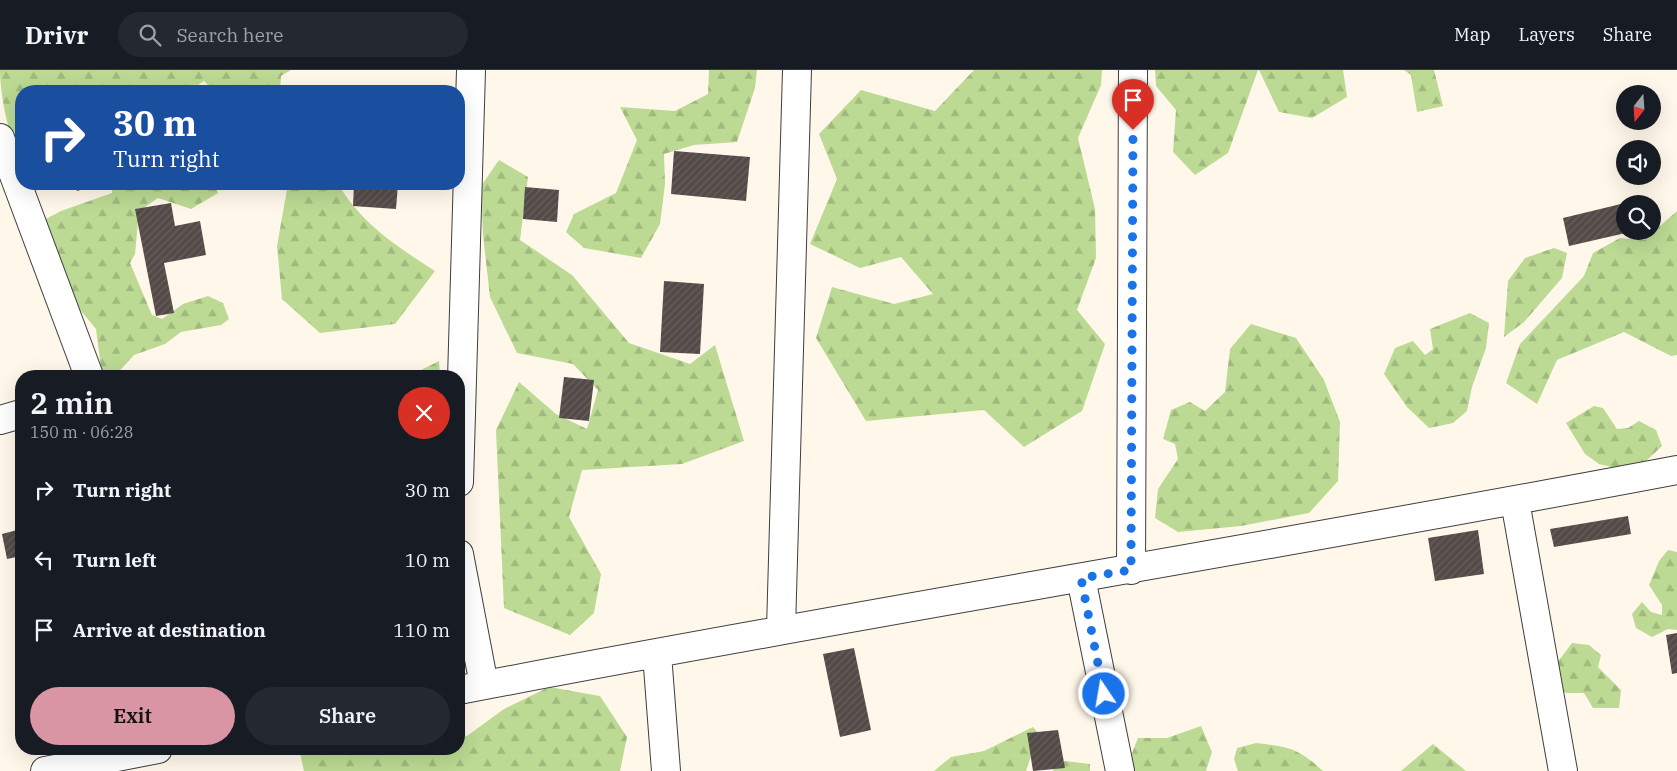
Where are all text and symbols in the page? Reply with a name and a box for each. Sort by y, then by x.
search box [118,12,468,57]
text: Drivr [25,19,88,51]
icon: search [136,21,164,49]
text: Search here [176,23,283,47]
text: Map [1454,23,1491,46]
text: Layers [1519,23,1575,46]
text: Share [1603,23,1652,46]
pin [1112,79,1154,130]
north arrow [1616,85,1661,130]
map controls [1616,85,1661,240]
icon: arrive [1119,86,1147,114]
text: 30 m [113,100,197,146]
icon: right [30,105,95,170]
button: sound [1616,140,1661,185]
text: Turn right [113,144,220,173]
button: search [1616,195,1661,240]
text: 2 min [30,383,113,422]
button: close [398,387,450,439]
text: 150 m · 06:28 [30,422,133,442]
icon: right [30,476,58,504]
text: Turn right [73,478,171,502]
text: 30 m [405,478,450,502]
icon: left [30,546,58,574]
text: Turn left [73,548,156,572]
text: 10 m [405,548,450,572]
icon: arrive [30,616,58,644]
text: Arrive at destination [73,618,266,642]
text: 110 m [393,618,450,642]
position arrow [1077,667,1129,719]
button: Exit [30,687,235,745]
button: Share [245,687,450,745]

